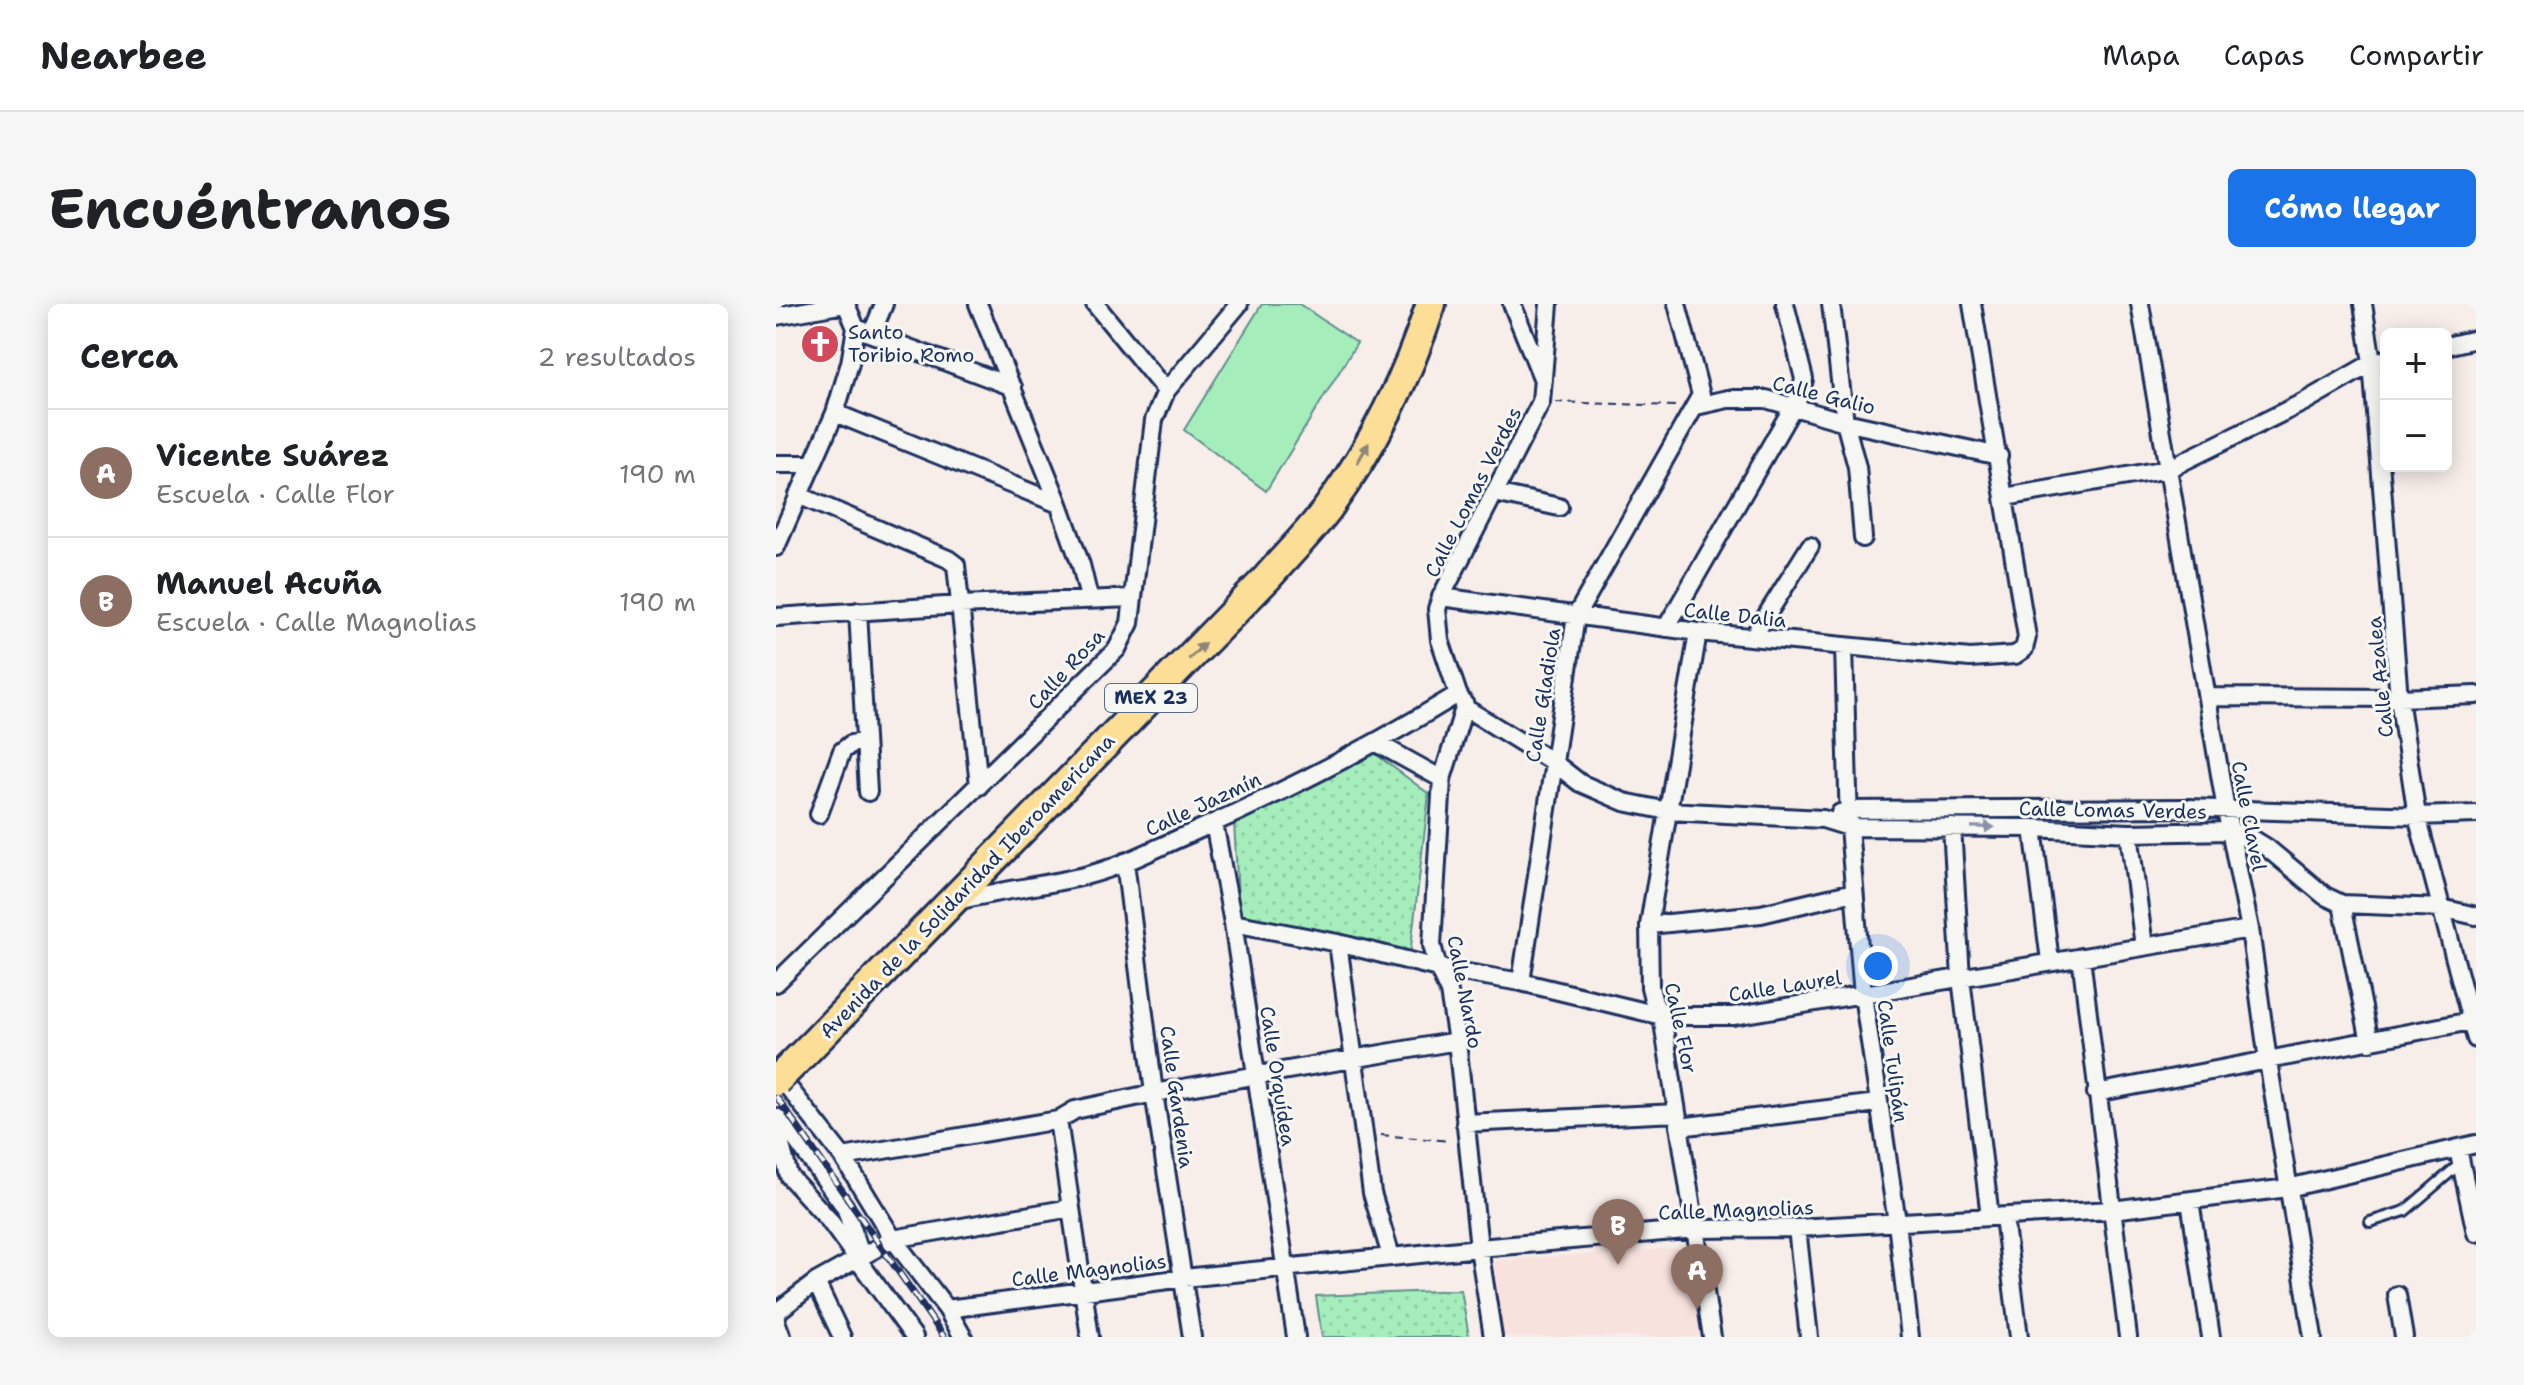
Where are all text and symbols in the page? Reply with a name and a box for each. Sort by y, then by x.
text: Nearbee [40,30,207,81]
text: Mapa [2102,36,2180,74]
text: Capas [2224,36,2305,74]
text: Compartir [2349,36,2484,74]
button: Cómo llegar [2228,169,2476,247]
text: Encuéntranos [48,171,451,246]
place label: Santo Toribio Romo [848,319,974,368]
church icon: Santo Toribio Romo [799,323,841,365]
map controls [2380,328,2452,472]
button: + [2380,328,2452,400]
text: Cerca [80,333,178,379]
text: 2 resultados [537,339,696,374]
street label: Calle Galio [1770,370,1878,420]
button: − [2380,400,2452,472]
street label: Calle Lomas Verdes [1419,402,1527,582]
text: Vicente Suárez [156,435,389,476]
one-way arrow [1356,441,1370,464]
text: A [96,456,116,491]
text: 190 m [619,456,696,491]
text: Escuela · Calle Flor [156,476,395,511]
text: Manuel Acuña [156,563,382,604]
text: B [98,584,114,619]
text: 190 m [619,584,696,619]
street label: Calle Dalia [1682,597,1788,633]
text: Escuela · Calle Magnolias [156,604,477,639]
street label: Calle Azalea [2361,615,2399,739]
street label: Calle Rosa [1022,623,1110,715]
street label: Calle Gladiola [1520,625,1567,764]
one-way arrow [1187,642,1206,661]
road number: MEX 23 [1105,684,1197,712]
street label: Avenida de la Solidaridad Iberoamericana [814,728,1121,1044]
street label: Calle Clavel [2226,759,2272,873]
street label: Calle Jazmín [1141,766,1265,842]
street label: Calle Lomas Verdes [2019,795,2207,825]
one-way arrow [1971,821,1996,834]
street label: Calle Nardo [1441,933,1489,1051]
your location [1858,946,1898,986]
street label: Calle Laurel [1727,964,1843,1008]
street label: Calle Flor [1659,980,1703,1076]
street label: Calle Tulipán [1872,998,1914,1124]
street label: Calle Orquídea [1254,1004,1302,1148]
street label: Calle Gardenia [1154,1024,1200,1171]
street label: Calle Magnolias [1658,1194,1814,1226]
pin: B [1592,1199,1644,1265]
pin: A [1671,1244,1723,1310]
street label: Calle Magnolias [1010,1248,1168,1292]

